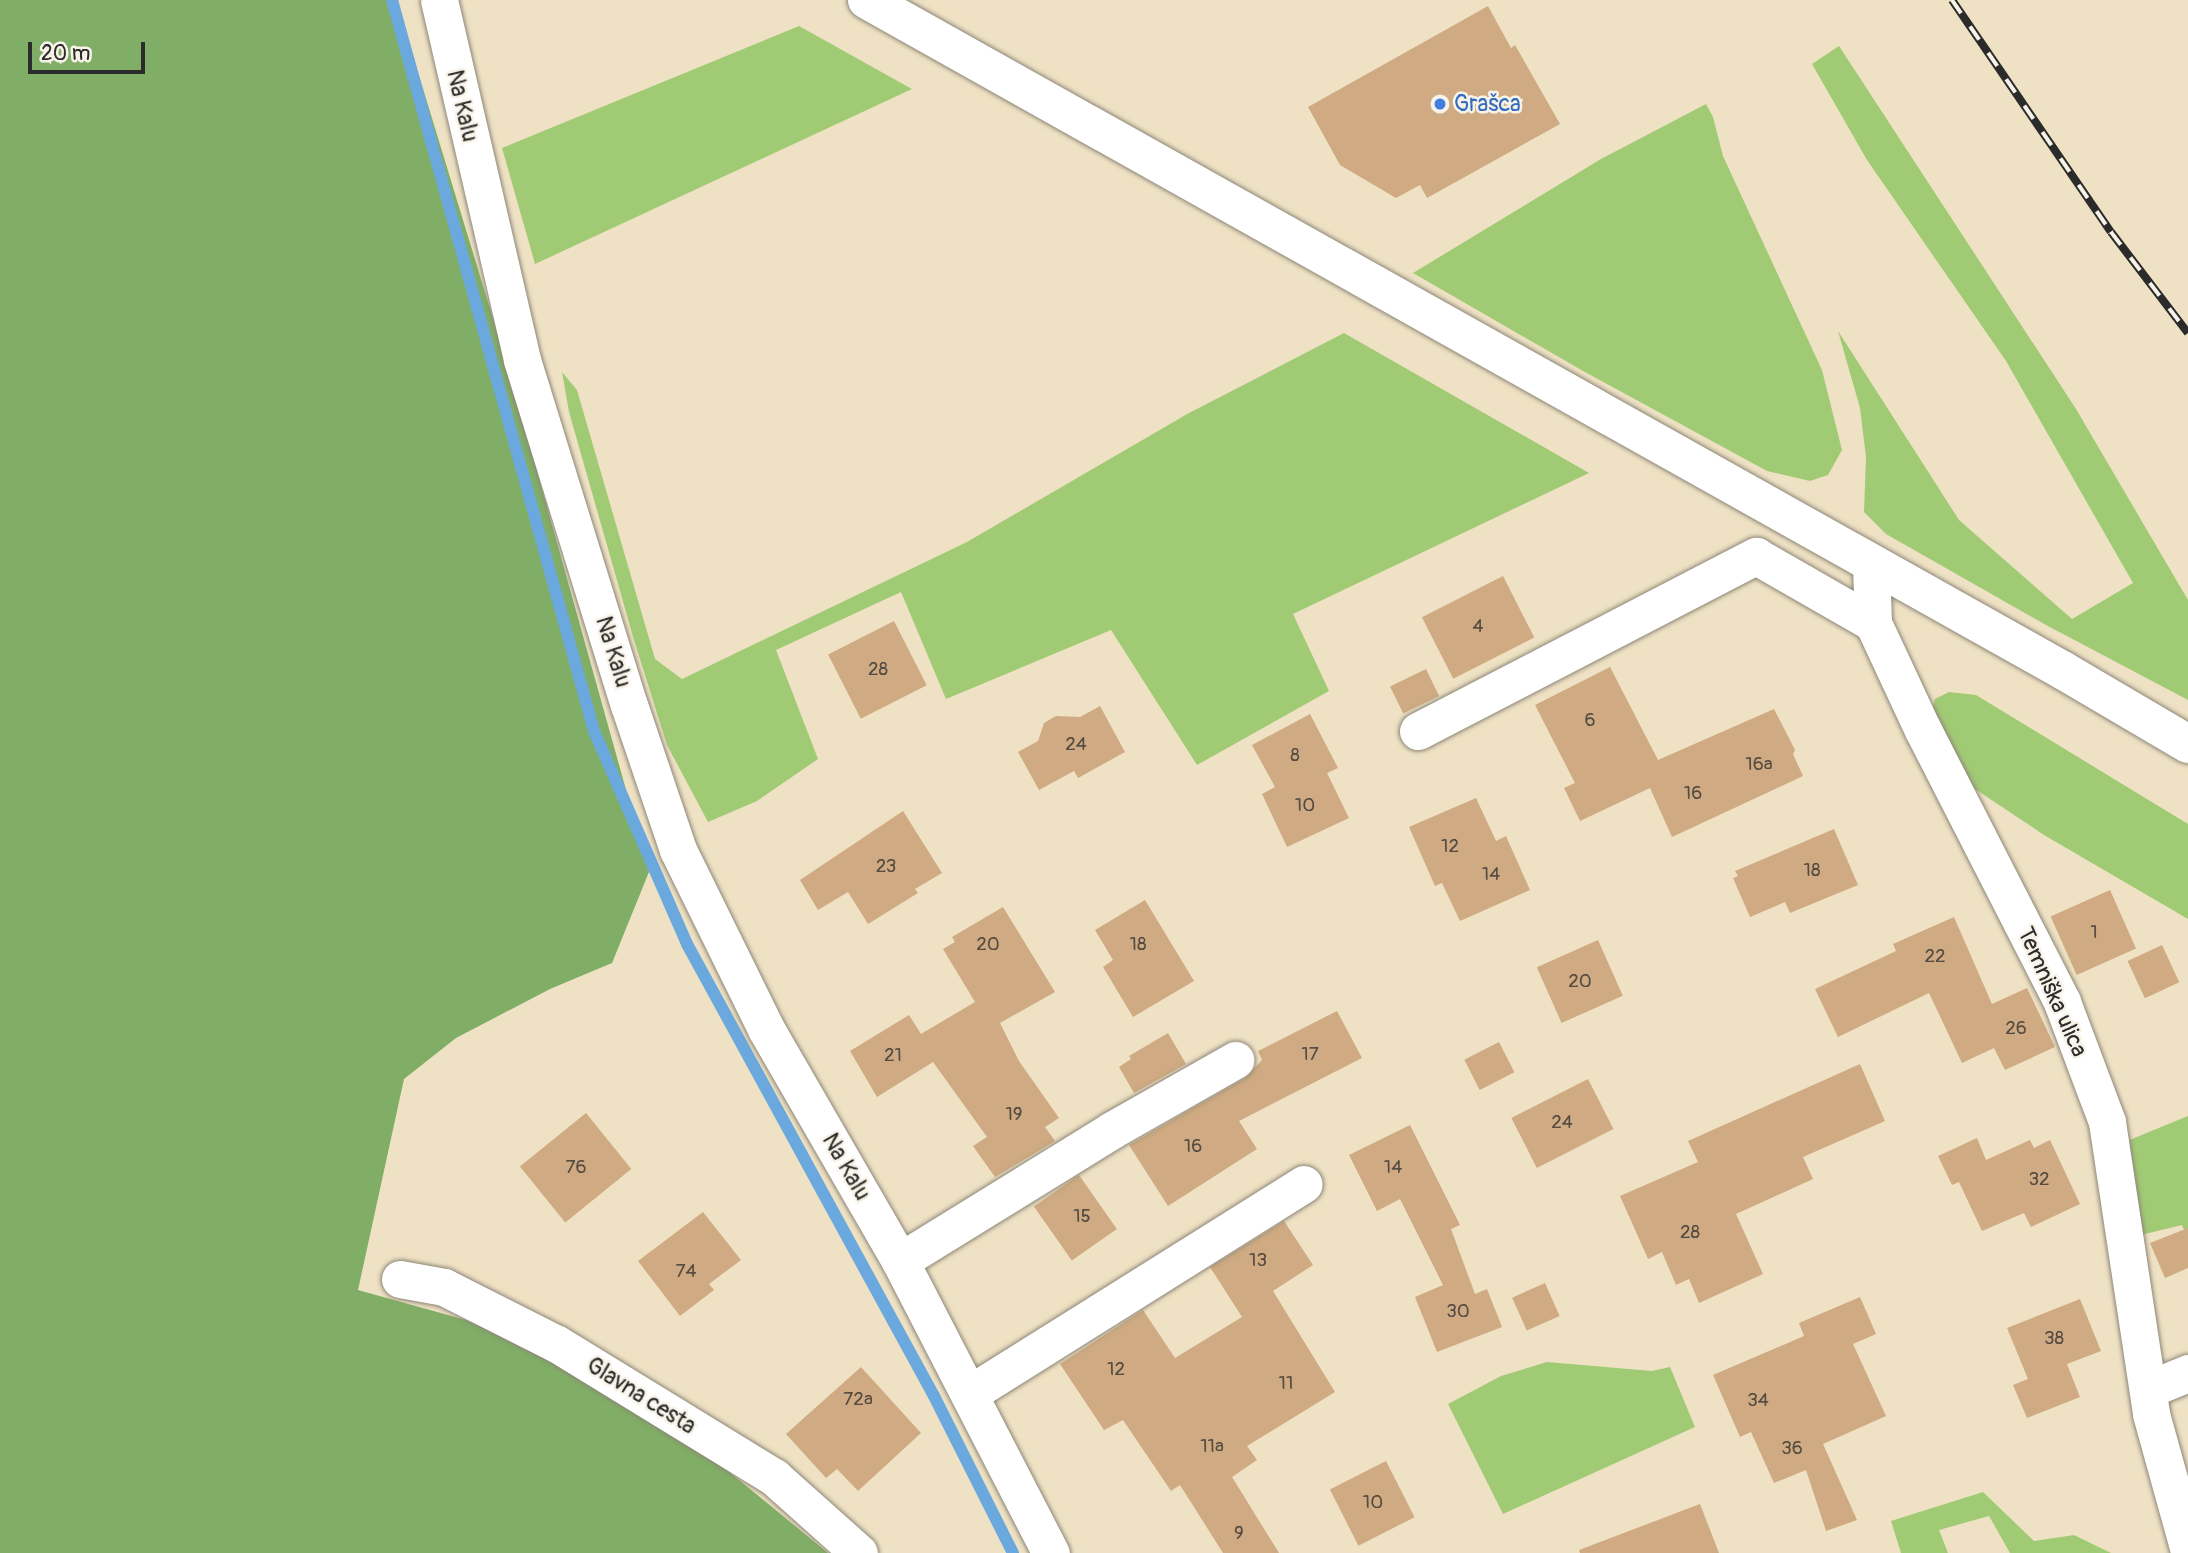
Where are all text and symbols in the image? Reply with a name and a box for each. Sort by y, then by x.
scale bar [32,28,149,72]
text: 20 m [41,40,90,67]
street label: Na Kalu [440,67,484,145]
place label: Grašca [1454,90,1521,118]
marker: Grašca [1432,96,1448,112]
street label: Na Kalu [589,613,637,691]
house number: 4 [1472,616,1484,638]
house number: 28 [868,659,888,681]
house number: 6 [1584,710,1596,732]
house number: 24 [1065,734,1087,756]
house number: 8 [1290,745,1300,767]
house number: 16a [1745,754,1773,776]
house number: 16 [1684,783,1702,805]
house number: 10 [1295,795,1315,817]
house number: 12 [1441,836,1459,858]
house number: 23 [876,856,896,878]
house number: 18 [1803,860,1821,882]
house number: 14 [1482,864,1500,886]
house number: 1 [2090,922,2098,944]
street label: Temniška ulica [2011,923,2093,1061]
house number: 20 [976,934,1000,956]
house number: 18 [1129,934,1147,956]
house number: 22 [1924,946,1946,968]
house number: 20 [1568,971,1592,993]
house number: 26 [2005,1018,2027,1040]
house number: 17 [1301,1044,1319,1066]
house number: 21 [884,1045,902,1067]
house number: 19 [1005,1104,1023,1126]
house number: 24 [1551,1112,1573,1134]
street label: Na Kalu [816,1129,876,1205]
house number: 16 [1184,1136,1202,1158]
house number: 76 [565,1157,587,1179]
house number: 14 [1384,1157,1402,1179]
house number: 32 [2028,1169,2050,1191]
house number: 15 [1073,1206,1091,1228]
house number: 28 [1680,1222,1700,1244]
house number: 13 [1249,1250,1267,1272]
house number: 74 [675,1261,697,1283]
house number: 30 [1446,1301,1470,1323]
house number: 38 [2044,1328,2064,1350]
street label: Glavna cesta [581,1352,701,1440]
house number: 12 [1107,1359,1125,1381]
house number: 11 [1279,1373,1293,1395]
house number: 72a [843,1389,873,1411]
house number: 34 [1747,1390,1769,1412]
house number: 11a [1200,1436,1224,1458]
house number: 36 [1781,1438,1803,1460]
house number: 10 [1363,1492,1383,1514]
house number: 9 [1234,1523,1244,1545]

